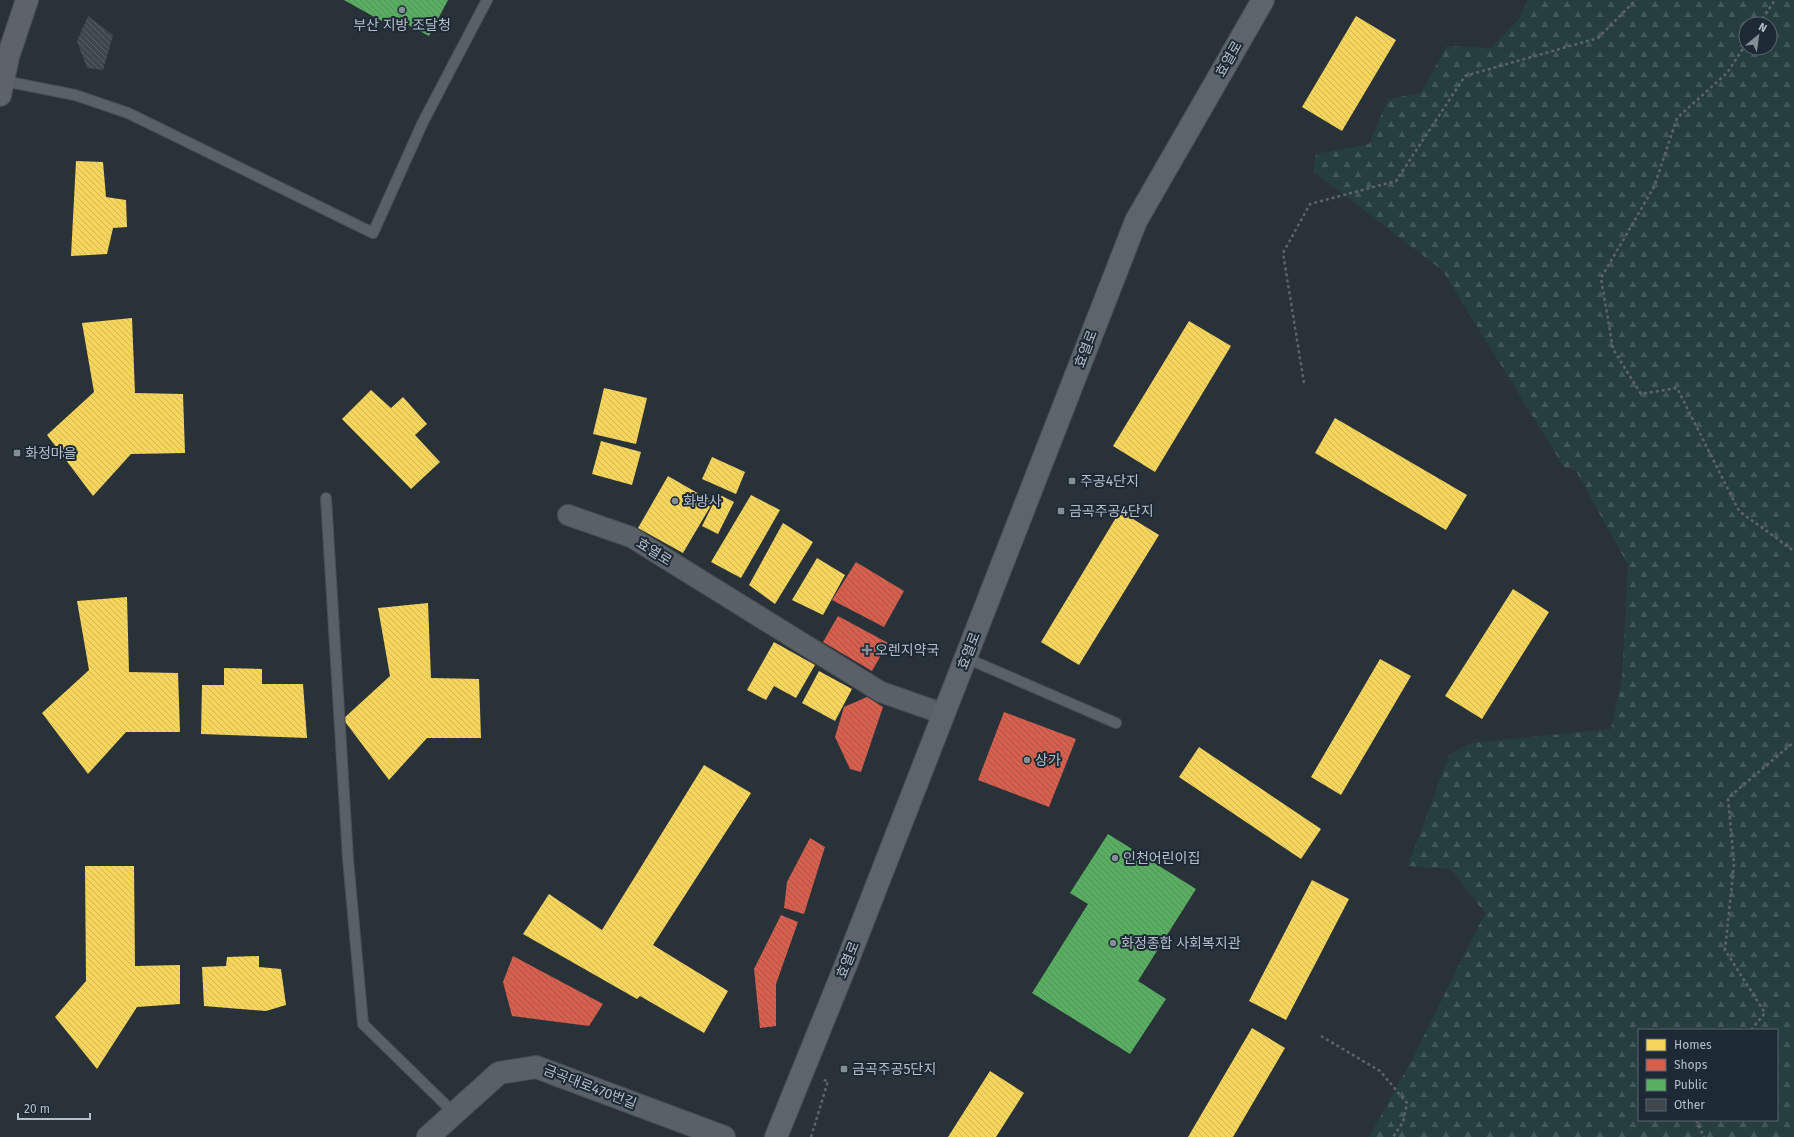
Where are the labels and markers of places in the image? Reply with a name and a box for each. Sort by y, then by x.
marker: 부산 지방 조달청 [397,5,407,15]
place label: 부산 지방 조달청 [353,17,451,34]
place label: 화정마을 [25,445,77,462]
marker: 화정마을 [12,448,22,458]
place label: 주공4단지 [1080,473,1139,490]
marker: 주공4단지 [1067,476,1077,486]
place label: 화방사 [683,493,722,510]
marker: 화방사 [670,496,680,506]
place label: 금곡주공4단지 [1069,503,1154,520]
marker: 금곡주공4단지 [1056,506,1066,516]
place label: 오렌지약국 [875,642,940,659]
marker: 오렌지약국 [862,645,872,655]
place label: 상가 [1035,752,1061,769]
marker: 상가 [1022,755,1032,765]
place label: 인천어린이집 [1123,850,1200,867]
marker: 인천어린이집 [1110,853,1120,863]
place label: 화정종합 사회복지관 [1121,935,1241,952]
marker: 화정종합 사회복지관 [1108,938,1118,948]
place label: 금곡주공5단지 [852,1061,936,1078]
marker: 금곡주공5단지 [839,1064,849,1074]

